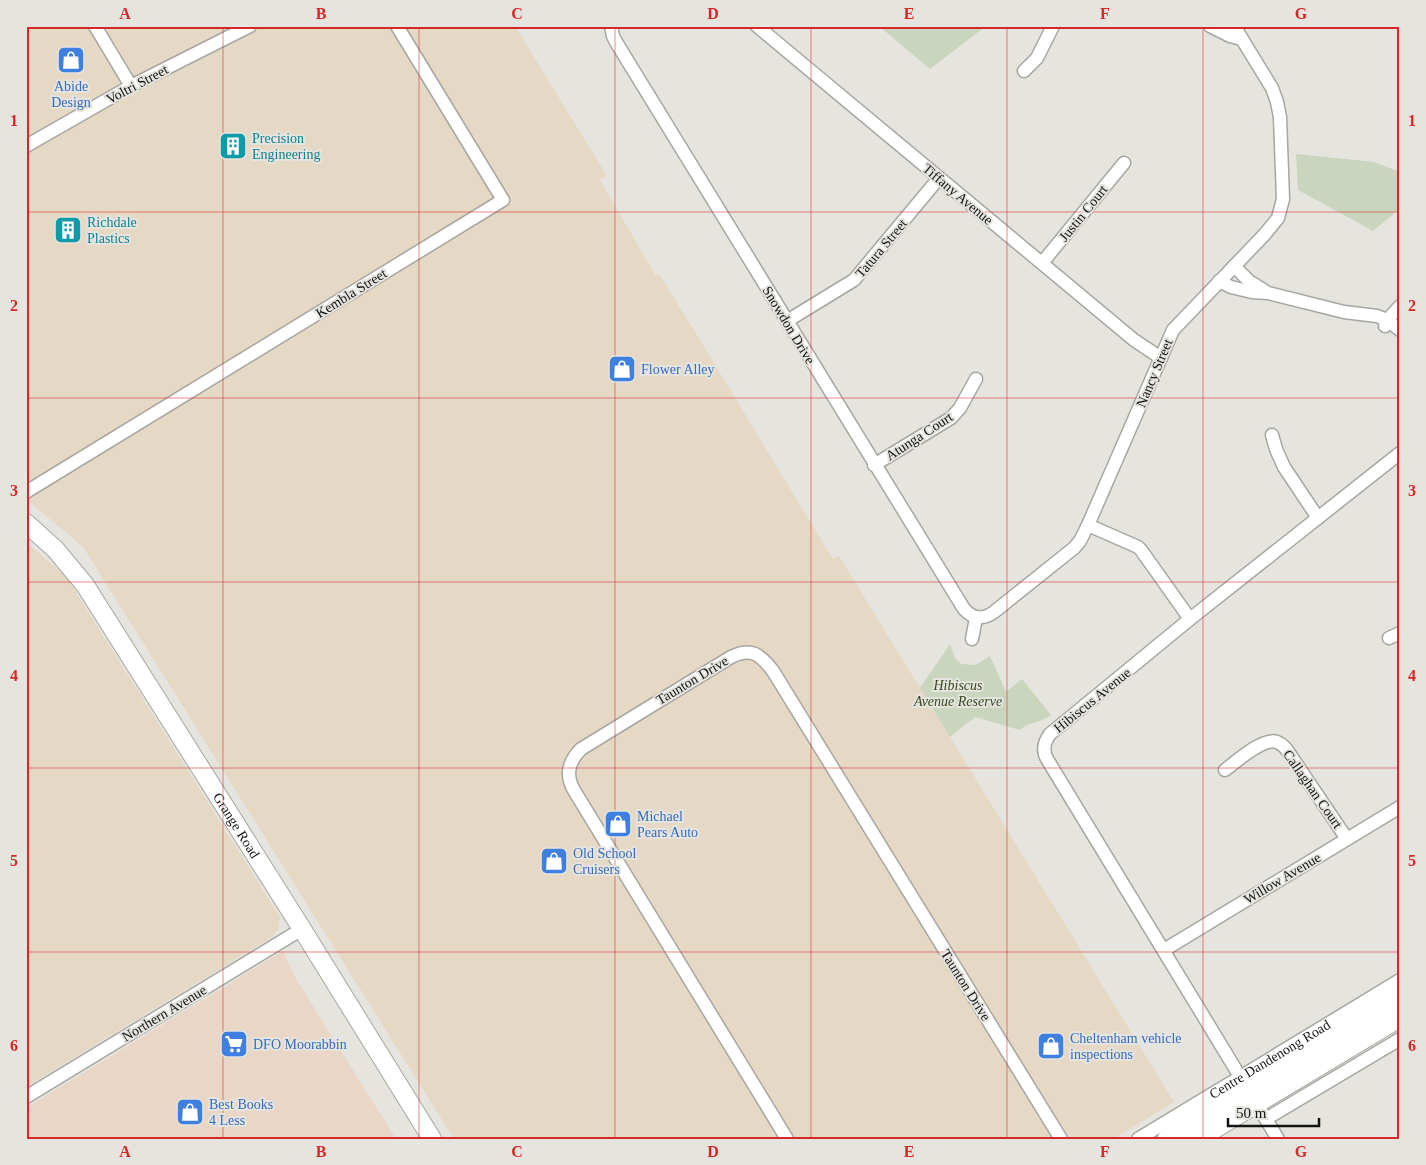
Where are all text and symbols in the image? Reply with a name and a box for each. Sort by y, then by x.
text: A [119,5,131,22]
text: B [316,5,327,22]
text: C [511,5,523,22]
text: D [707,5,719,22]
text: E [904,5,914,22]
text: F [1100,5,1110,22]
text: G [1295,5,1308,22]
shop icon: Abide Design [56,45,86,75]
street label: Voltri Street [104,62,171,107]
place label: Abide Design [51,79,91,110]
text: 1 [10,112,18,129]
text: 1 [1408,112,1416,129]
building icon: Precision Engineering [218,131,248,161]
place label: Precision Engineering [252,131,320,162]
street label: Tiffany Avenue [920,161,996,228]
street label: Justin Court [1056,182,1111,244]
building icon: Richdale Plastics [53,215,83,245]
place label: Richdale Plastics [87,215,137,246]
street label: Tatura Street [853,216,910,281]
street label: Kembla Street [313,266,389,321]
street label: Snowdon Drive [759,284,818,367]
text: 2 [10,297,18,314]
text: 2 [1408,297,1416,314]
street label: Nancy Street [1133,337,1176,410]
shop icon: Flower Alley [607,354,637,384]
place label: Flower Alley [641,362,715,377]
street label: Atunga Court [883,409,956,464]
text: 3 [10,482,18,499]
text: 3 [1408,482,1416,499]
street label: Taunton Drive [654,653,731,708]
street label: Hibiscus Avenue [1051,665,1134,736]
text: 4 [10,667,18,684]
text: 4 [1408,667,1416,684]
park label: Hibiscus Avenue Reserve [913,678,1002,709]
street label: Callaghan Court [1280,747,1345,831]
street label: Grange Road [210,790,262,861]
shop icon: Michael Pears Auto [603,809,633,839]
place label: Michael Pears Auto [637,809,698,840]
shop icon: Old School Cruisers [539,846,569,876]
place label: Old School Cruisers [573,846,637,877]
street label: Willow Avenue [1241,850,1323,907]
text: 5 [10,852,18,869]
text: 5 [1408,852,1416,869]
street label: Taunton Drive [938,947,993,1024]
street label: Northern Avenue [119,982,209,1045]
street label: Centre Dandenong Road [1207,1017,1333,1102]
supermarket icon: DFO Moorabbin [219,1029,249,1059]
shop icon: Cheltenham vehicle inspections [1036,1031,1066,1061]
place label: Cheltenham vehicle inspections [1070,1031,1182,1062]
text: 6 [10,1037,18,1054]
place label: DFO Moorabbin [253,1037,347,1052]
text: 6 [1408,1037,1416,1054]
scale bar [1228,1095,1320,1127]
shop icon: Best Books 4 Less [175,1097,205,1127]
place label: Best Books 4 Less [209,1097,273,1128]
text: 50 m [1236,1105,1267,1121]
text: A [119,1143,131,1160]
text: B [316,1143,327,1160]
text: C [511,1143,523,1160]
text: D [707,1143,719,1160]
text: E [904,1143,914,1160]
text: F [1100,1143,1110,1160]
text: G [1295,1143,1308,1160]

